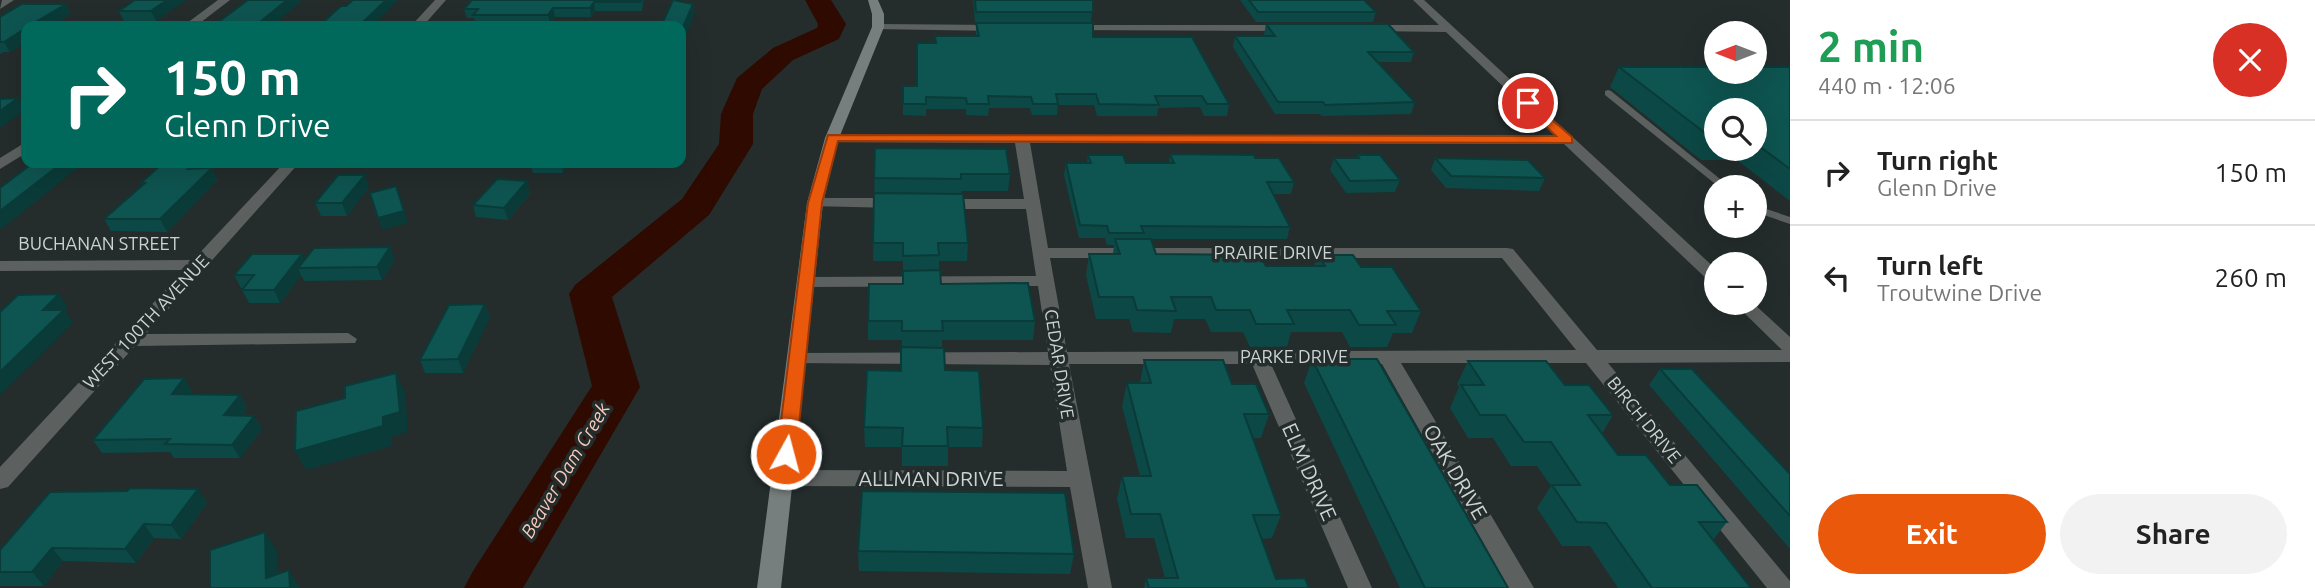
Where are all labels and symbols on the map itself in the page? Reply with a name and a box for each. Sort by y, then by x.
north arrow [1704,21,1768,84]
pin [1498,73,1558,133]
street label: BUCHANAN STREET [18,233,180,253]
street label: PRAIRIE DRIVE [1214,242,1332,262]
street label: WEST 100TH AVENUE [78,251,212,392]
street label: CEDAR DRIVE [1041,308,1079,420]
street label: PARKE DRIVE [1240,346,1348,366]
street label: BIRCH DRIVE [1604,372,1686,466]
water label: Beaver Dam Creek [516,398,614,542]
position arrow [749,417,823,491]
street label: ELM DRIVE [1278,419,1342,524]
street label: OAK DRIVE [1419,420,1493,523]
street label: ALLMAN DRIVE [858,466,1004,490]

